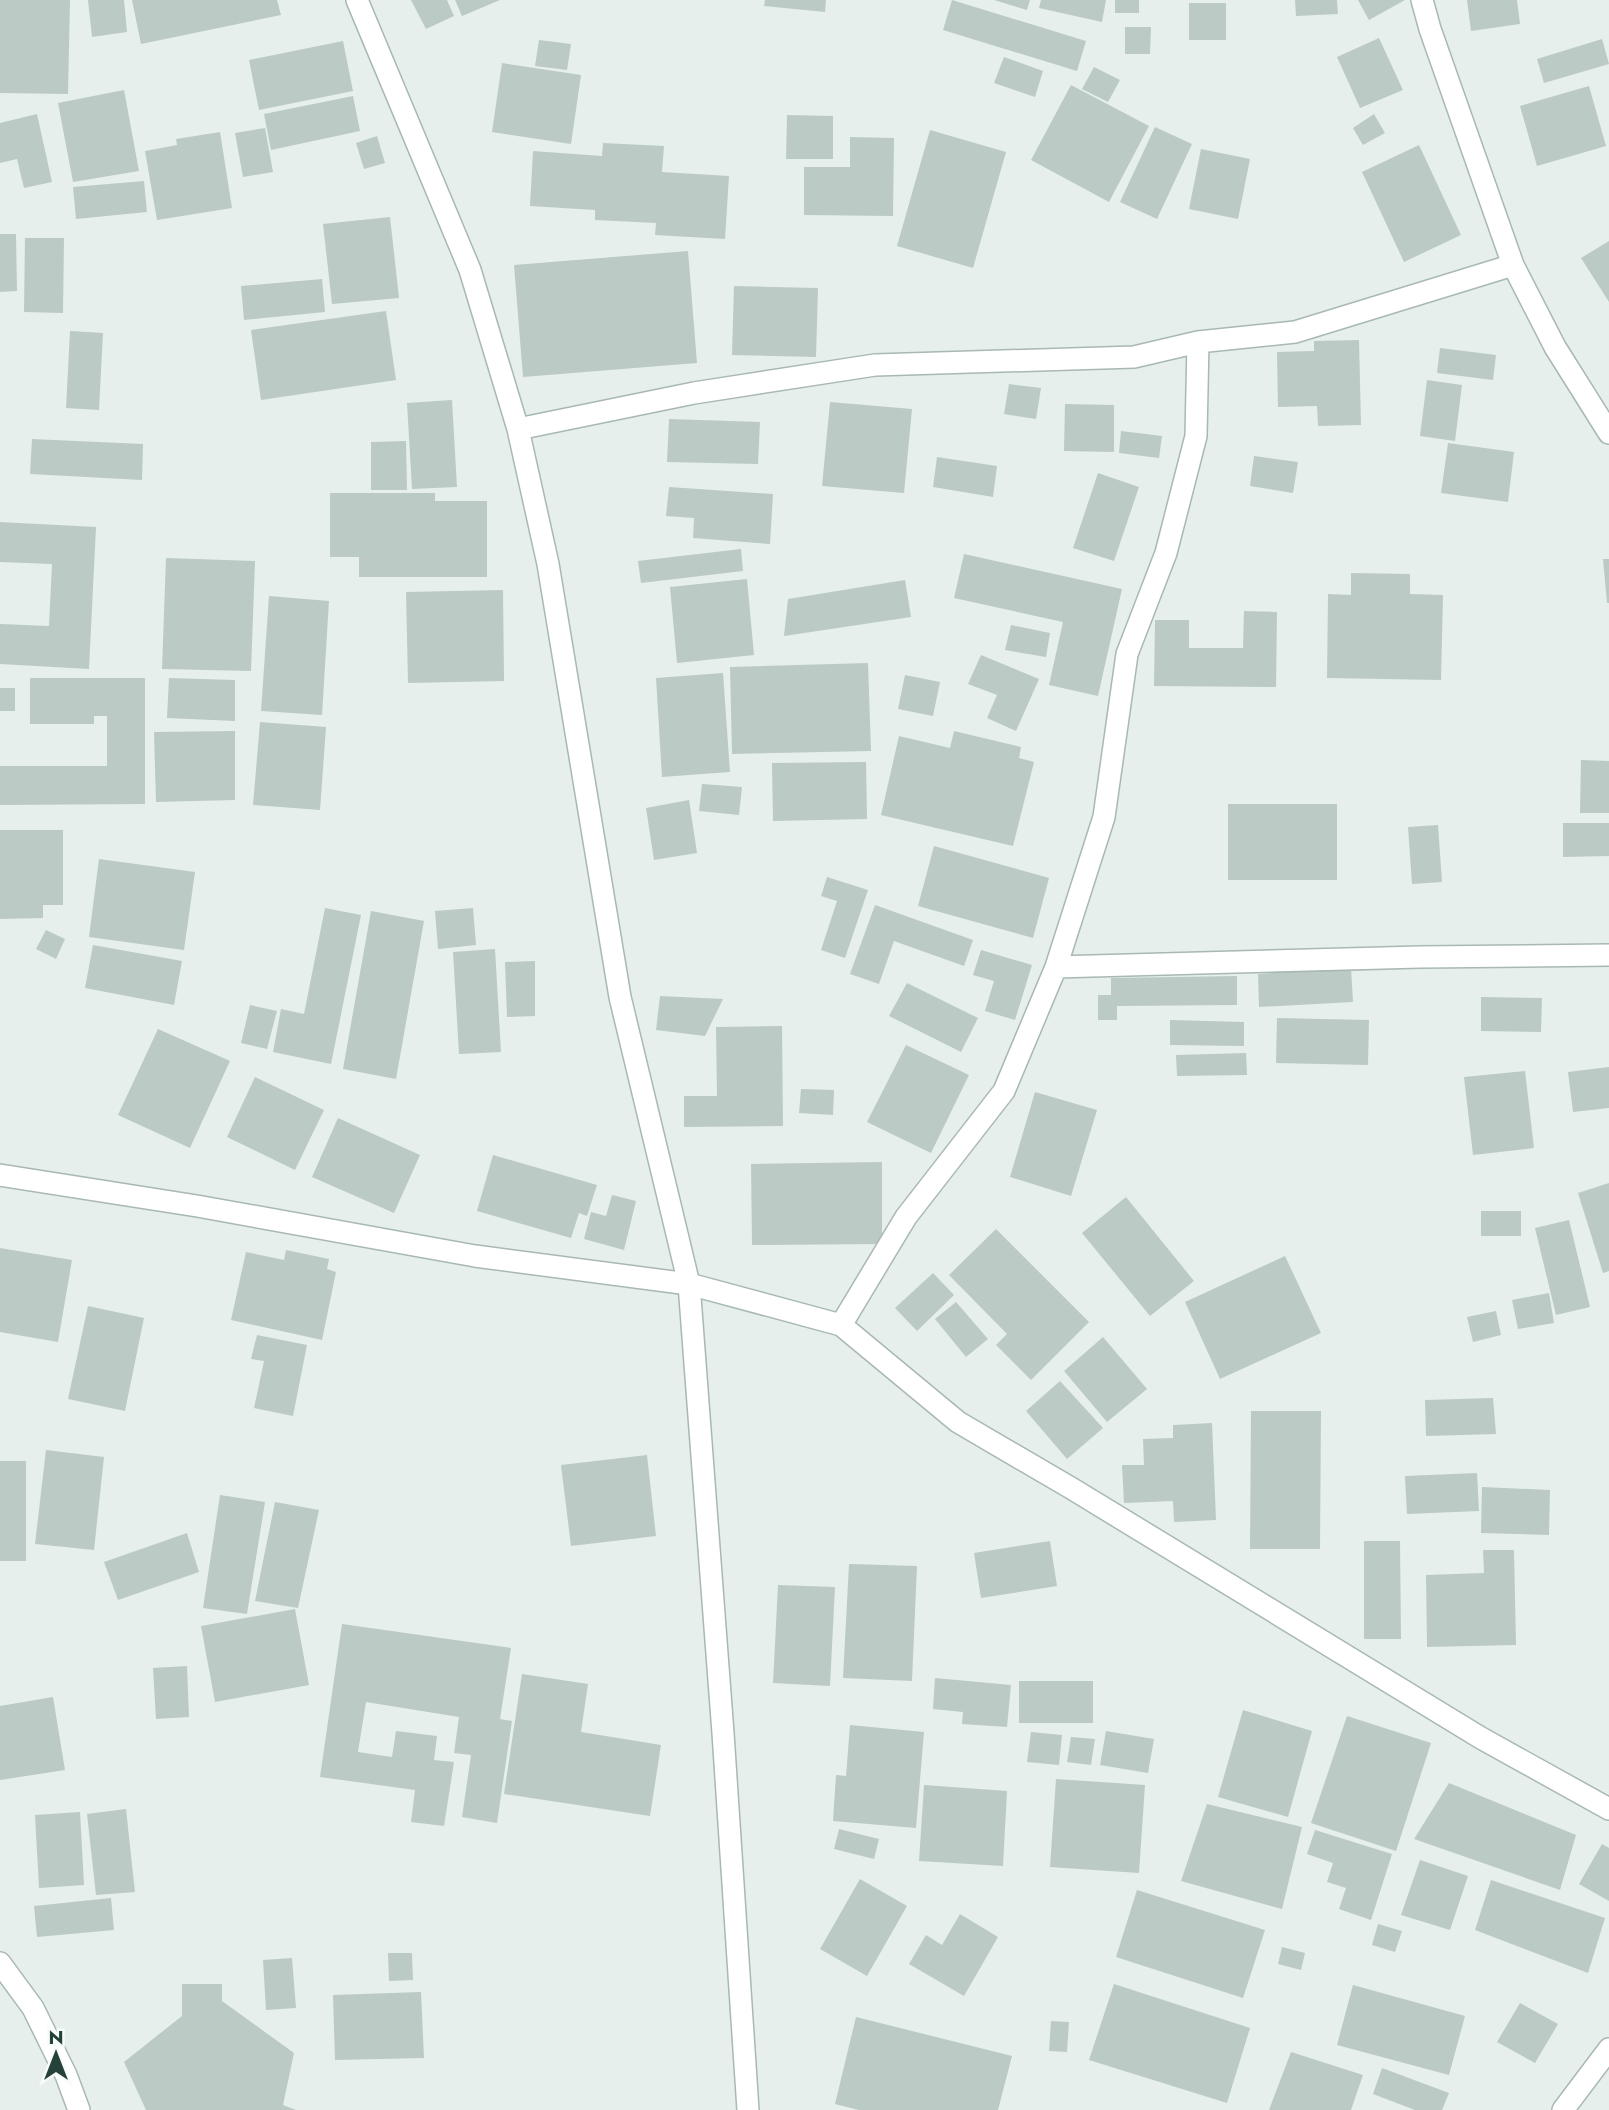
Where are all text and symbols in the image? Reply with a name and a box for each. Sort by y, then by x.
north arrow [21,2019,91,2089]
text: N [48,2024,64,2051]

